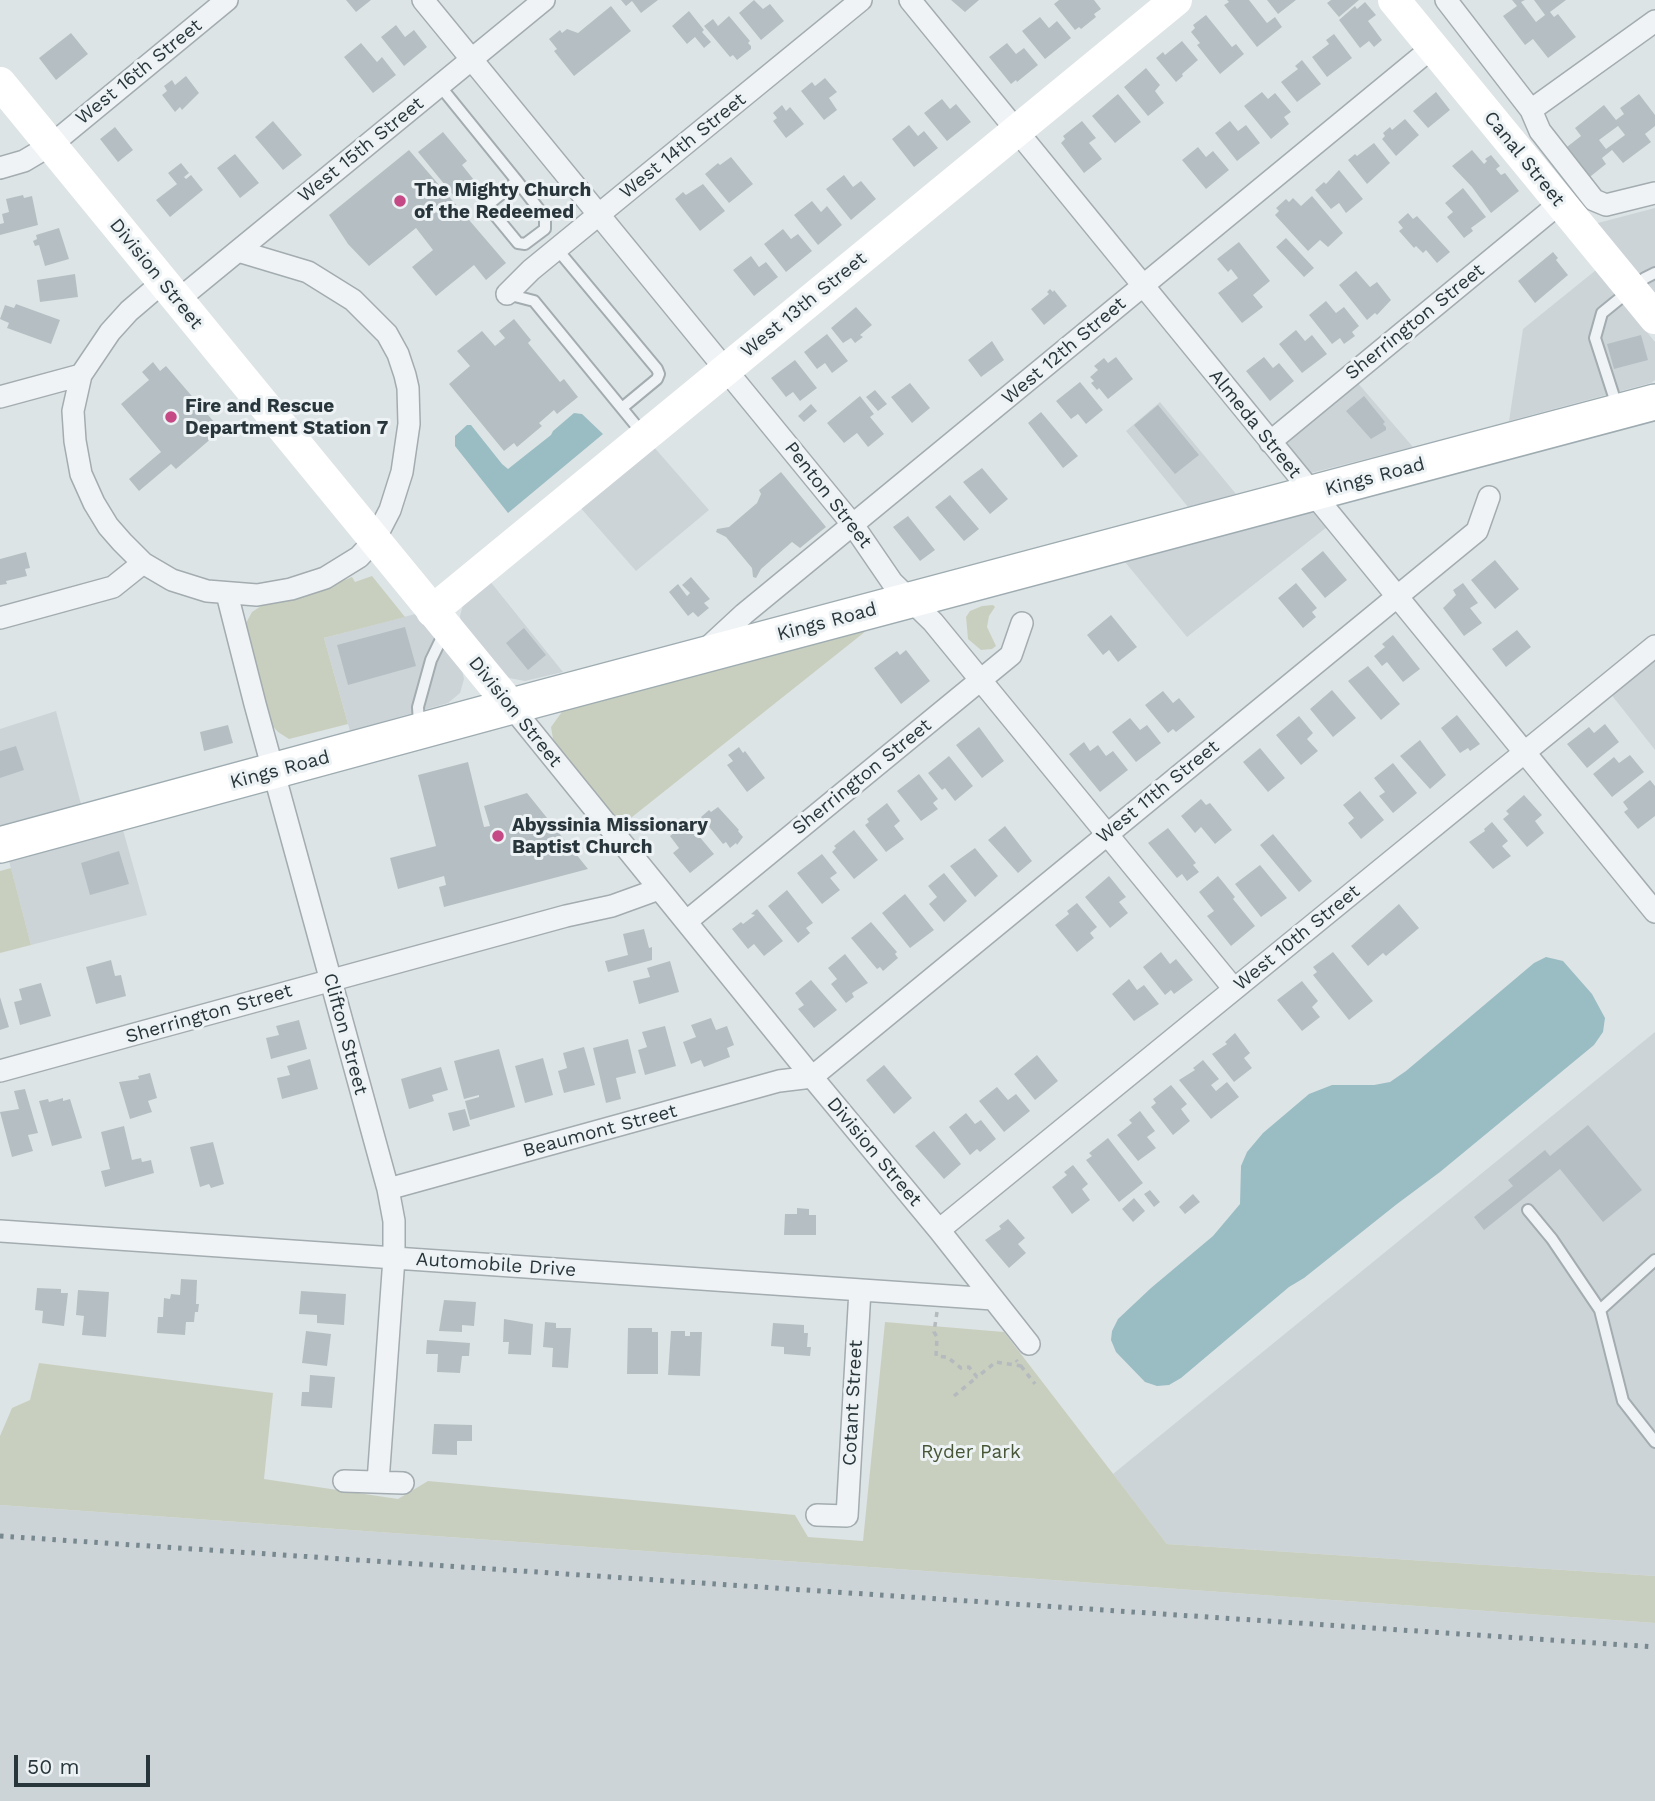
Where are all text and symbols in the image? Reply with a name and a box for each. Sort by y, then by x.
street label: West 16th Street [71,14,207,130]
street label: West 14th Street [615,88,751,204]
street label: West 15th Street [294,92,428,208]
street label: Canal Street [1479,107,1569,211]
place label: The Mighty Church of the Redeemed [414,179,591,223]
marker: The Mighty Church of the Redeemed [392,193,408,209]
street label: Division Street [105,214,207,334]
street label: West 13th Street [737,247,871,363]
street label: Sherrington Street [1341,259,1489,385]
street label: West 12th Street [997,292,1131,410]
street label: Almeda Street [1204,365,1306,483]
place label: Fire and Rescue Department Station 7 [185,395,388,439]
marker: Fire and Rescue Department Station 7 [163,409,179,425]
street label: Penton Street [779,437,877,553]
street label: Kings Road [1323,453,1427,501]
street label: Kings Road [775,598,879,646]
street label: Division Street [464,652,566,772]
street label: Sherrington Street [788,714,936,840]
street label: West 11th Street [1092,736,1224,848]
street label: Kings Road [228,746,332,794]
place label: Abyssinia Missionary Baptist Church [512,814,708,858]
marker: Abyssinia Missionary Baptist Church [490,828,506,844]
street label: West 10th Street [1229,880,1365,996]
street label: Clifton Street [318,971,372,1097]
street label: Sherrington Street [123,979,295,1049]
street label: Division Street [822,1093,926,1211]
street label: Beaumont Street [520,1099,680,1163]
street label: Automobile Drive [415,1248,577,1282]
street label: Cotant Street [838,1339,868,1467]
park label: Ryder Park [921,1441,1021,1463]
scale bar [18,1742,154,1786]
text: 50 m [27,1754,79,1779]

